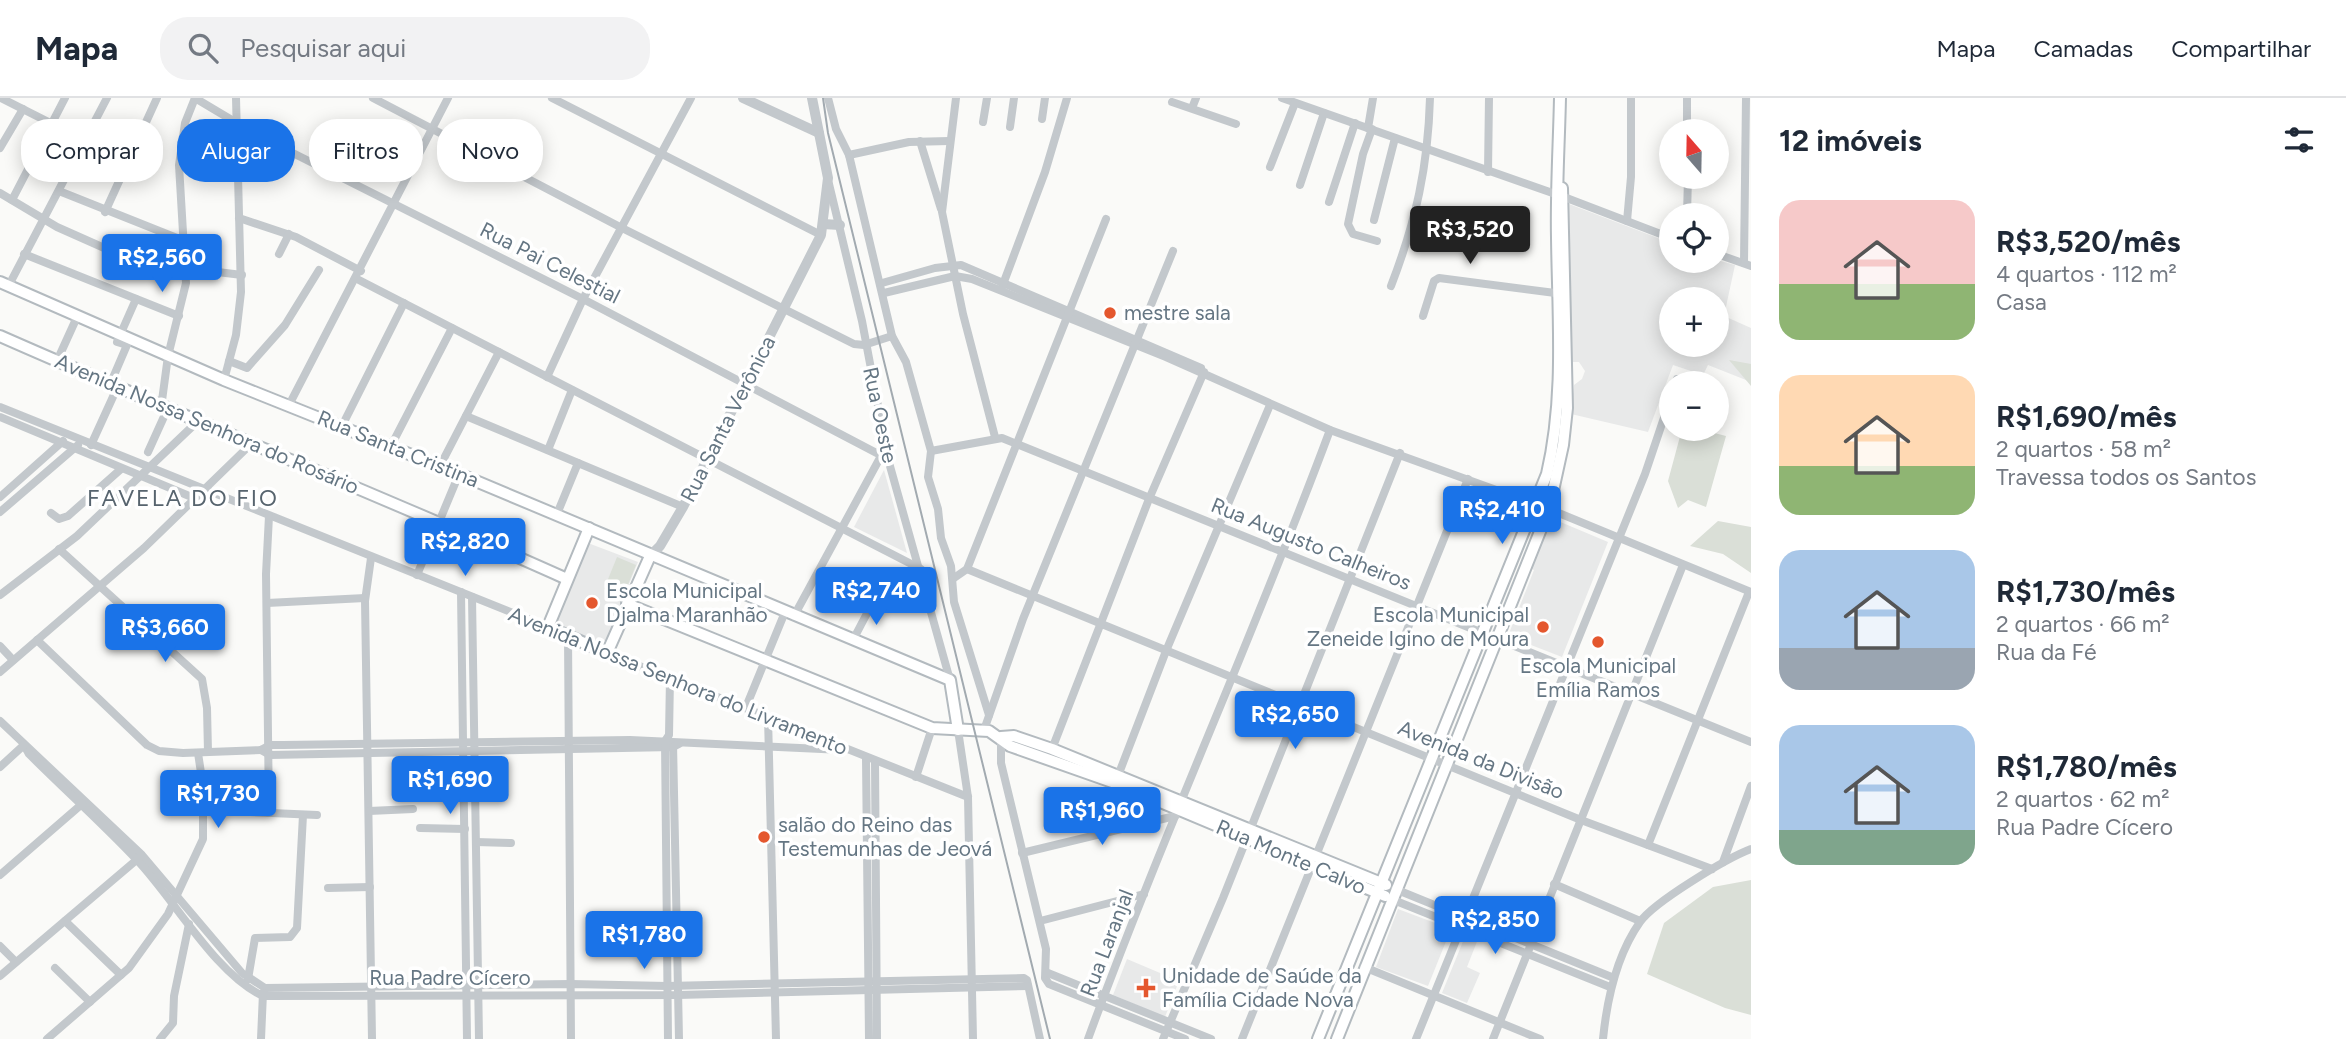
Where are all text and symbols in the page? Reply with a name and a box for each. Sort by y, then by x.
search box [160,17,650,80]
text: Mapa [35,29,118,68]
icon: search [184,29,222,67]
text: Pesquisar aqui [240,32,406,64]
text: Mapa [1936,34,1995,63]
text: Camadas [2033,34,2133,63]
text: Compartilhar [2171,34,2311,63]
chip: Comprar [21,119,163,182]
chip: Alugar [177,119,295,182]
chip: Filtros [309,119,423,182]
chip: Novo [437,119,543,182]
north arrow [1659,119,1729,189]
map controls [1659,119,1729,441]
icon: filters [2280,121,2318,159]
text: 12 imóveis [1779,122,1922,159]
button: locate [1659,203,1729,273]
pin: R$3,520 [1405,206,1535,266]
text: R$3,520 [1426,215,1514,243]
street label: Rua Pai Celestial [476,216,625,309]
text: R$3,520/mês [1996,223,2180,260]
icon: home [1835,228,1919,312]
pin: R$2,560 [97,234,227,294]
text: R$2,560 [118,243,206,271]
text: 4 quartos · 112 m² [1996,260,2177,288]
button: + [1659,287,1729,357]
text: Casa [1996,288,2047,316]
place label: mestre sala [1124,300,1231,325]
marker: mestre sala [1102,305,1118,321]
street label: Rua Santa Verônica [675,332,780,506]
street label: Avenida Nossa Senhora do Rosário [52,348,363,499]
street label: Rua Oeste [858,365,903,465]
button: − [1659,371,1729,441]
text: R$1,690/mês [1996,398,2176,435]
icon: home [1835,403,1919,487]
street label: Rua Santa Cristina [314,405,483,492]
text: 2 quartos · 58 m² [1996,435,2171,463]
text: Travessa todos os Santos [1996,463,2256,491]
district label: FAVELA DO FIO [87,484,279,512]
pin: R$2,410 [1437,486,1567,546]
street label: Rua Augusto Calheiros [1208,492,1415,595]
text: R$2,410 [1459,495,1545,523]
pin: R$2,820 [400,518,530,578]
text: R$2,820 [420,527,510,555]
pin: R$2,740 [811,568,941,627]
text: R$1,730/mês [1996,573,2175,610]
text: R$2,740 [831,576,921,604]
place label: Escola Municipal Djalma Maranhão [606,578,768,627]
icon: home [1835,578,1919,662]
marker: Escola Municipal Djalma Maranhão [584,595,600,611]
street label: Avenida Nossa Senhora do Livramento [505,601,851,760]
place label: Escola Municipal Zeneide Igino de Moura [1307,602,1529,651]
pin: R$3,660 [100,604,230,664]
text: 2 quartos · 66 m² [1996,610,2170,638]
text: R$3,660 [121,613,209,641]
marker: Escola Municipal Zeneide Igino de Moura [1535,619,1551,635]
marker: Escola Municipal Emília Ramos [1590,634,1606,650]
text: Rua da Fé [1996,638,2096,666]
place label: Escola Municipal Emília Ramos [1520,653,1676,702]
pin: R$2,650 [1230,692,1360,751]
text: R$2,650 [1251,700,1339,728]
street label: Avenida da Divisão [1394,715,1568,804]
text: R$1,780/mês [1996,748,2177,785]
icon: home [1835,753,1919,837]
pin: R$1,690 [385,756,515,816]
text: R$1,690 [408,765,492,793]
pin: R$1,730 [153,770,283,830]
text: R$1,730 [176,779,260,807]
text: 2 quartos · 62 m² [1996,785,2170,813]
pin: R$1,960 [1037,788,1167,847]
text: R$1,960 [1060,796,1144,824]
place label: salão do Reino das Testemunhas de Jeová [778,812,992,861]
text: Rua Padre Cícero [1996,813,2173,841]
street label: Rua Monte Calvo [1213,814,1370,899]
marker: salão do Reino das Testemunhas de Jeová [756,829,772,845]
street label: Rua Laranjal [1075,886,1138,1000]
pin: R$2,850 [1430,896,1560,956]
text: R$2,850 [1450,905,1540,933]
pin: R$1,780 [579,912,709,971]
text: R$1,780 [602,920,686,948]
place label: Unidade de Saúde da Família Cidade Nova [1162,963,1362,1012]
street label: Rua Padre Cícero [369,965,531,990]
marker: Unidade de Saúde da Família Cidade Nova [1136,978,1156,998]

